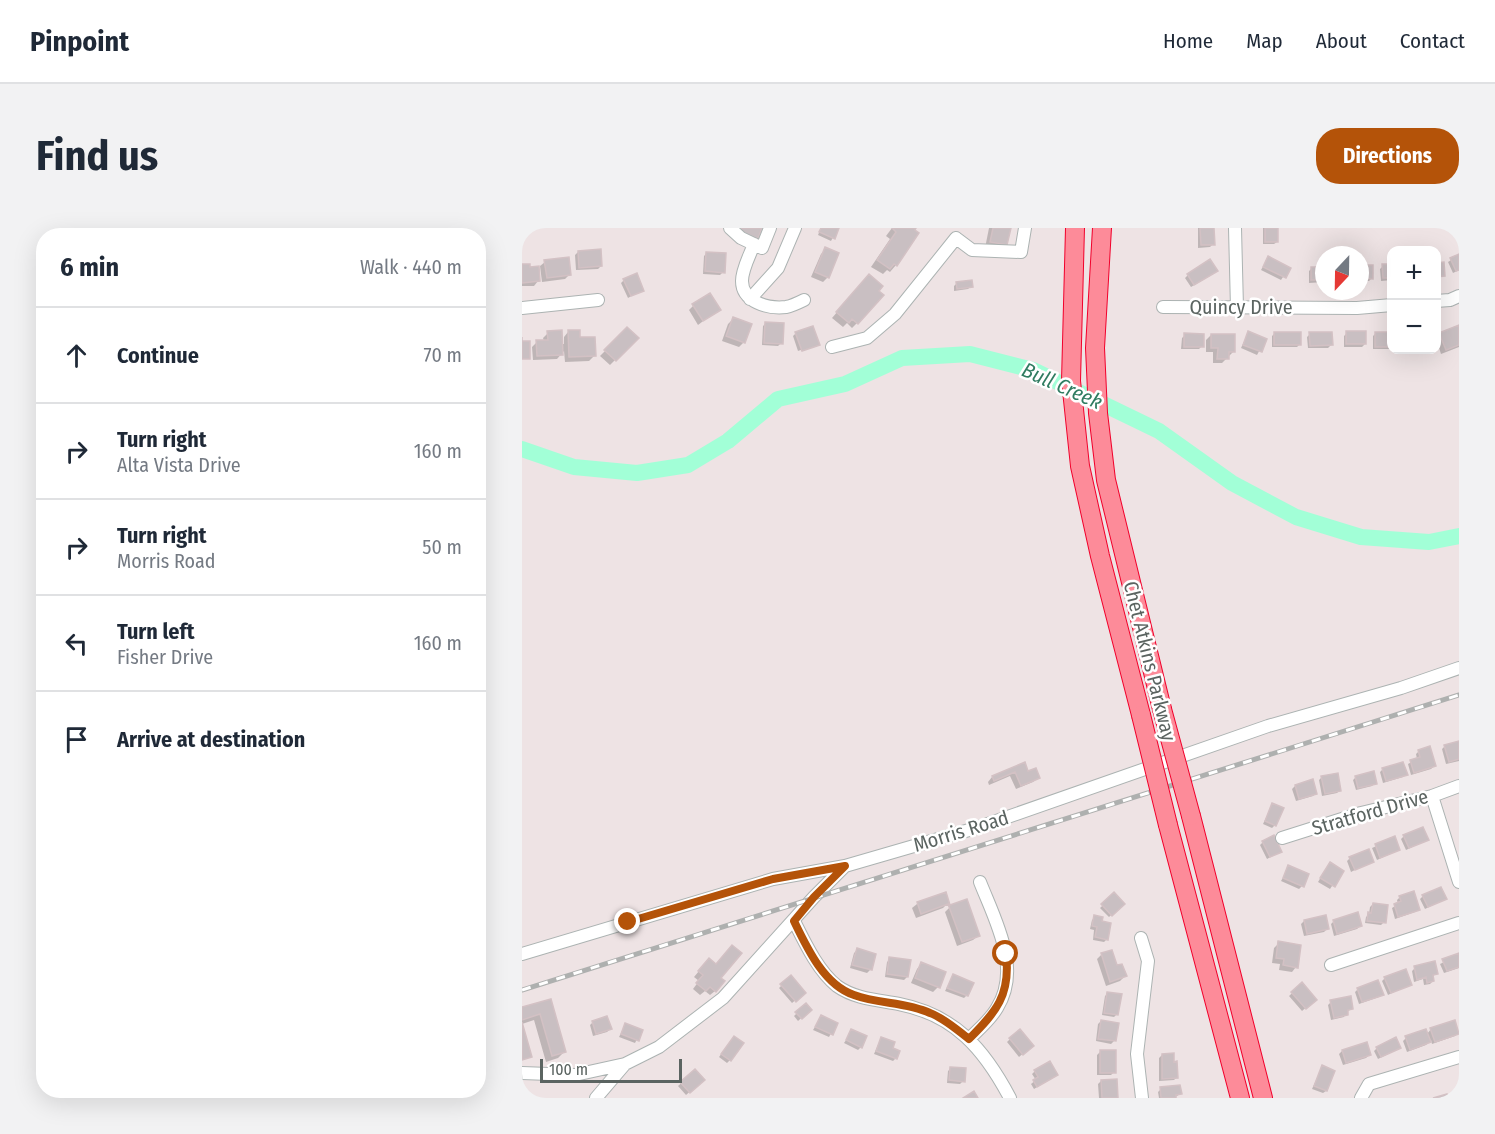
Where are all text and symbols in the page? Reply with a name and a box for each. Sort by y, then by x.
text: Pinpoint [30,25,129,58]
text: Home [1163,28,1213,54]
text: Map [1246,28,1283,54]
text: About [1316,28,1367,54]
text: Contact [1400,28,1465,54]
button: Directions [1316,128,1459,184]
text: Find us [36,131,158,181]
north arrow [1315,246,1369,300]
map controls [1387,246,1441,354]
button: + [1387,246,1441,300]
text: 6 min [60,252,119,283]
text: Walk · 440 m [360,255,462,279]
street label: Quincy Drive [1189,295,1293,319]
button: − [1387,300,1441,354]
icon: ahead [60,339,93,372]
text: Continue [117,342,199,369]
text: 70 m [424,343,462,367]
water label: Bull Creek [1018,357,1106,415]
text: Turn right [117,426,206,453]
icon: right [60,435,93,468]
text: 160 m [414,439,462,463]
text: Alta Vista Drive [117,453,241,477]
text: Turn right [117,522,206,549]
icon: right [60,531,93,564]
text: 50 m [422,535,462,559]
text: Morris Road [117,549,215,573]
street label: Chet Atkins Parkway [1119,579,1181,743]
text: Turn left [117,618,195,645]
icon: left [60,627,93,660]
text: 160 m [414,631,462,655]
text: Fisher Drive [117,645,213,669]
icon: arrive [60,723,93,756]
text: Arrive at destination [117,726,305,753]
street label: Stratford Drive [1309,784,1431,840]
street label: Morris Road [910,805,1012,857]
route end [614,908,640,934]
route start [992,940,1018,966]
scale bar [540,1056,682,1084]
text: 100 m [549,1060,588,1079]

